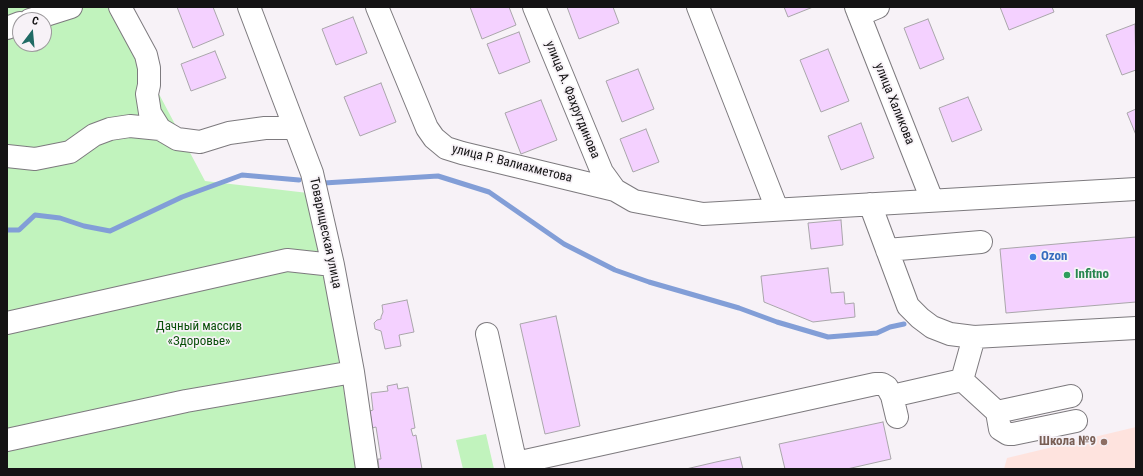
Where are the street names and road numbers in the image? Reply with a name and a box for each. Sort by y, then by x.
street label: улица А. Фахрутдинова [541,39,603,161]
street label: улица Халикова [871,61,917,147]
street label: улица Р. Валиахметова [450,141,574,187]
street label: Товарищеская улица [306,176,344,290]

